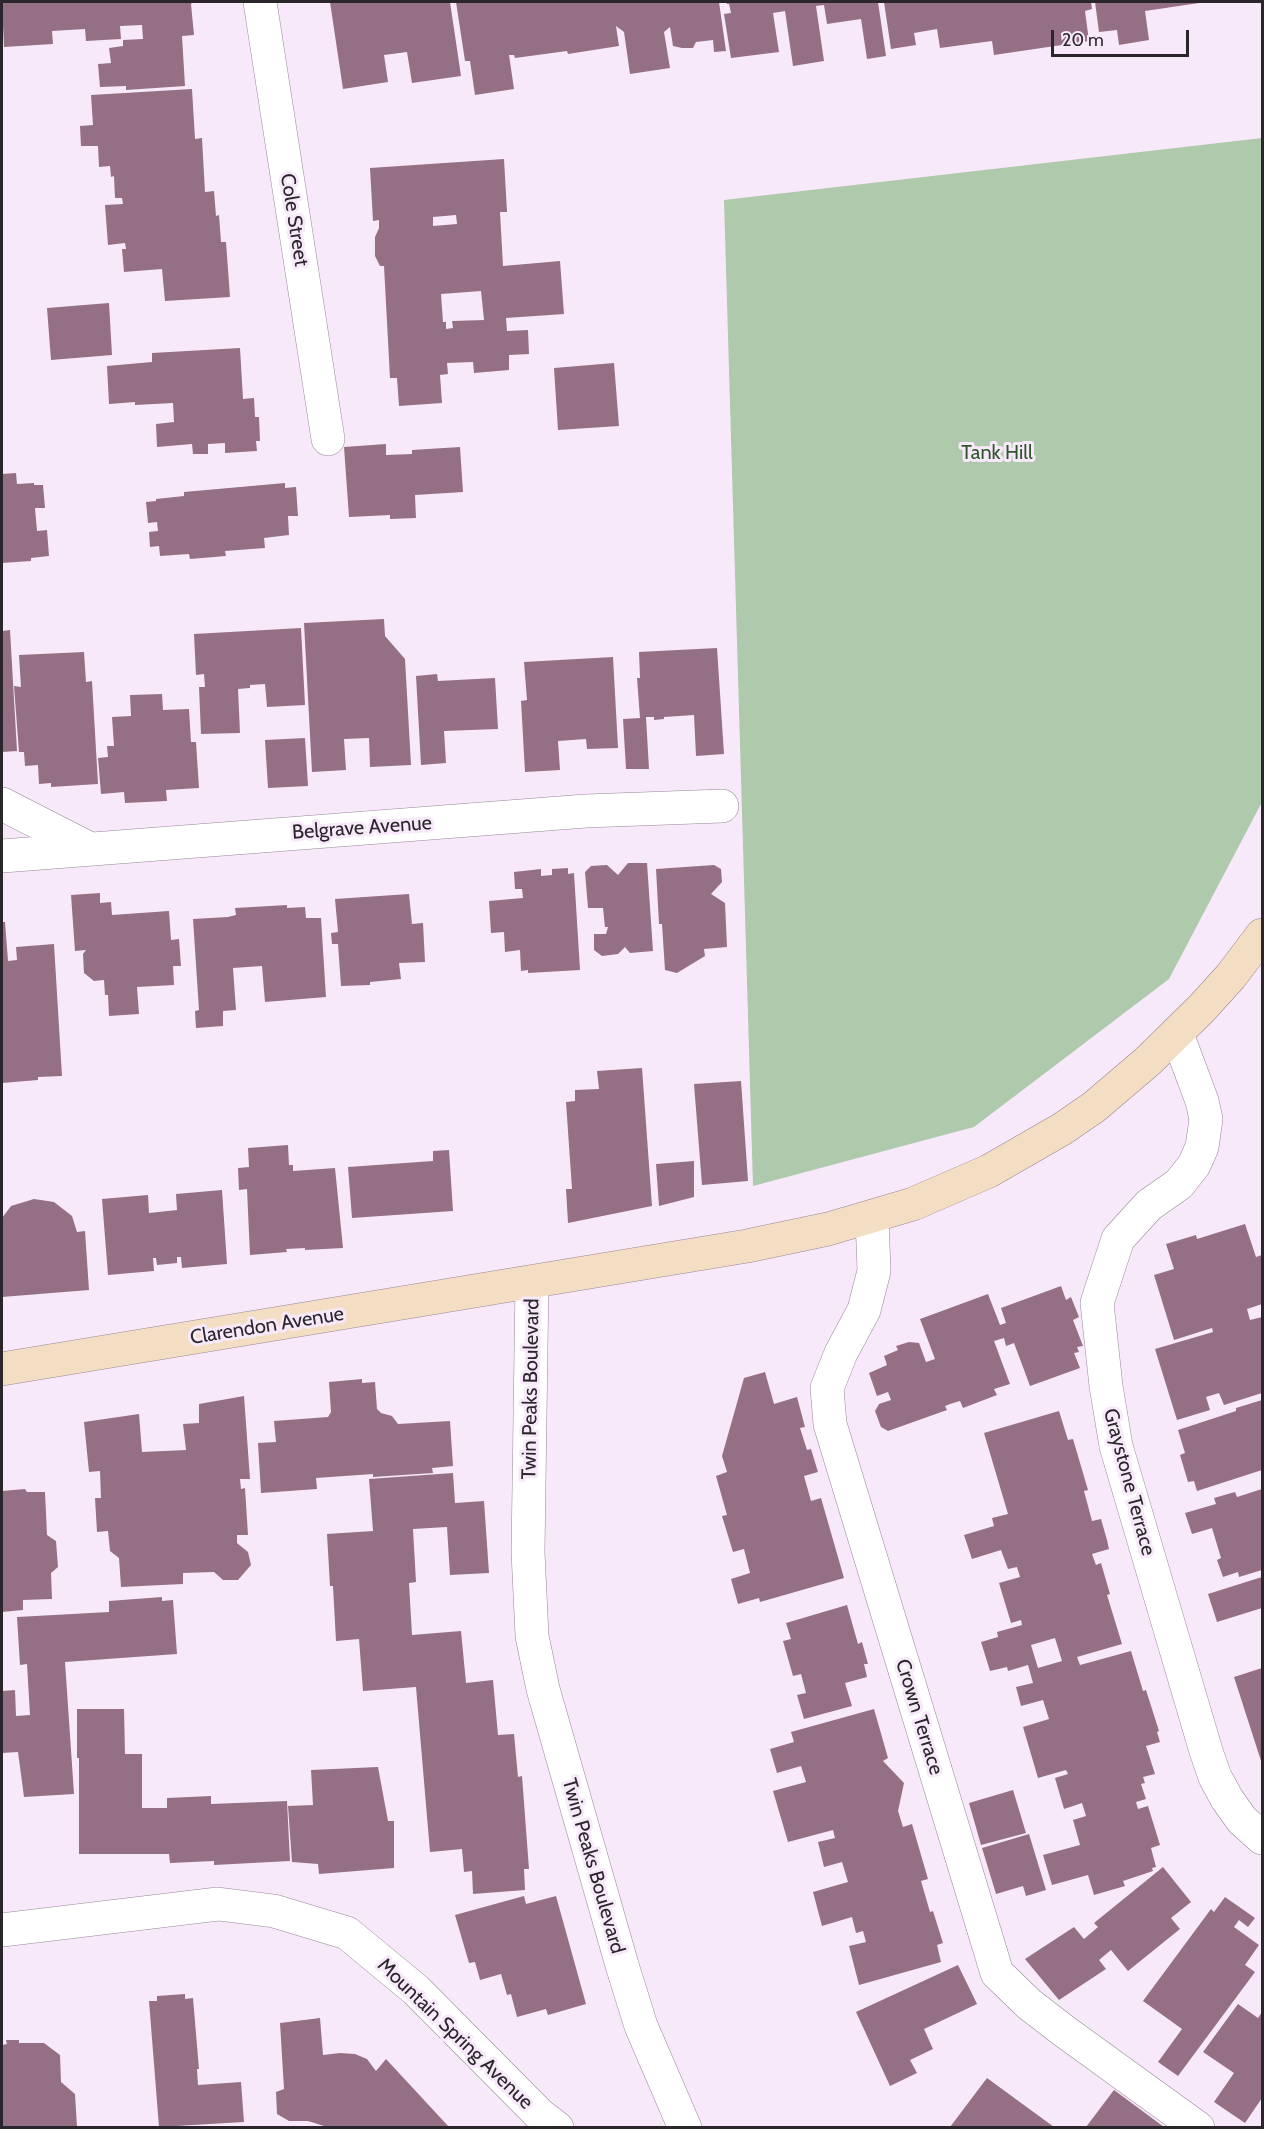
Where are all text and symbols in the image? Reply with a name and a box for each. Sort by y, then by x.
scale bar [1054,18,1192,56]
text: 20 m [1062,29,1104,51]
street label: Cole Street [275,172,313,268]
park label: Tank Hill [961,441,1033,465]
street label: Belgrave Avenue [291,811,433,845]
street label: Twin Peaks Boulevard [517,1298,545,1480]
street label: Clarendon Avenue [188,1302,346,1350]
street label: Graystone Terrace [1098,1406,1160,1558]
street label: Crown Terrace [890,1656,948,1778]
street label: Twin Peaks Boulevard [557,1776,629,1956]
street label: Mountain Spring Avenue [372,1953,538,2115]

